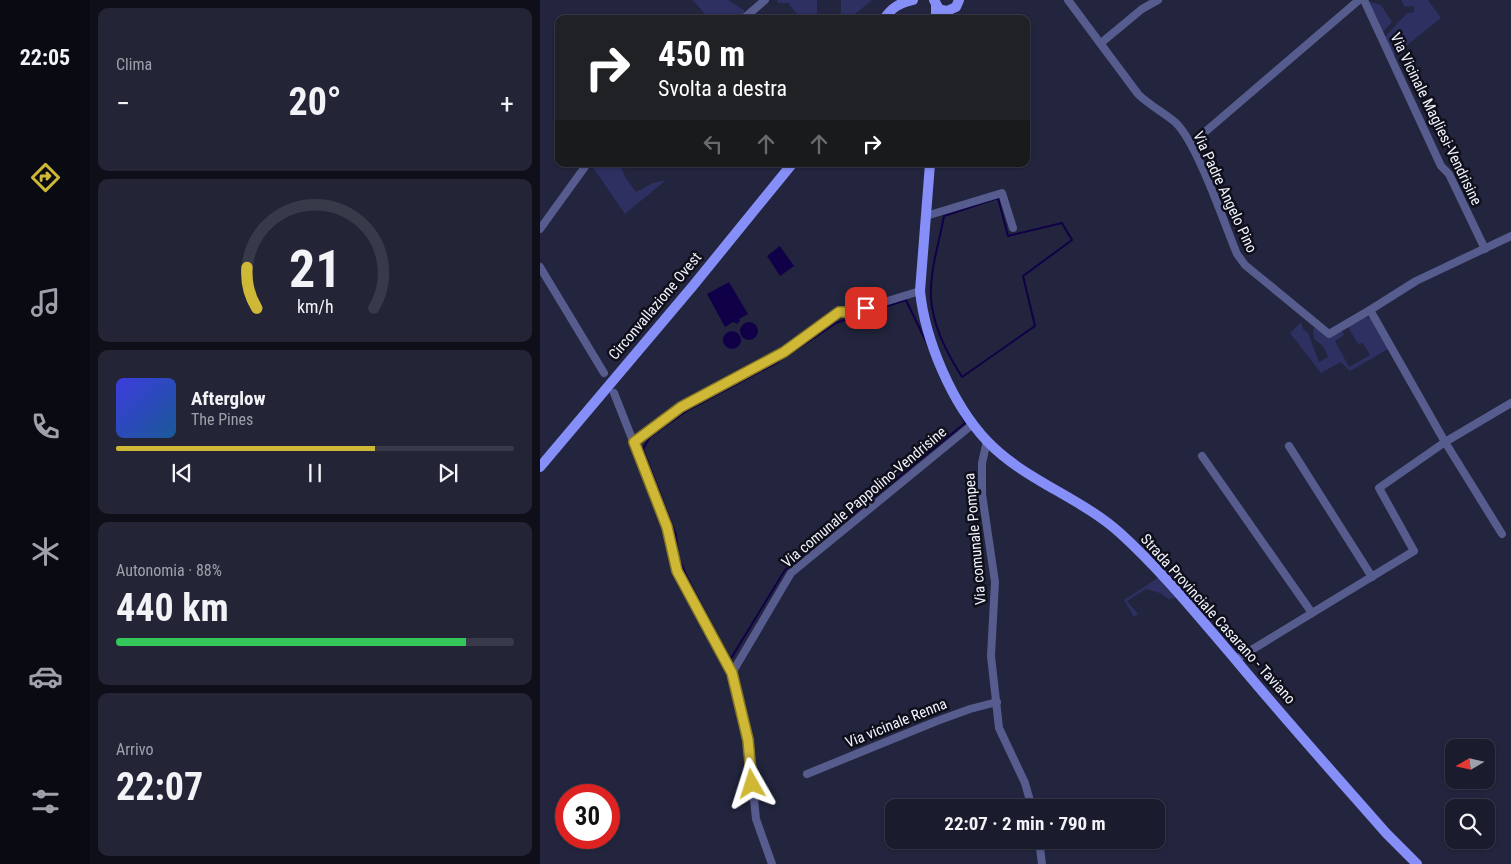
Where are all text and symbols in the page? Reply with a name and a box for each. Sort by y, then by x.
street label: Via Vicinale Magliesi-Vendrisine [1386,30,1486,208]
text: 450 m [658,34,745,75]
icon: right [575,35,640,100]
text: 22:05 [20,45,70,70]
text: Clima [116,55,152,74]
text: Svolta a destra [658,76,787,101]
text: 20° [288,80,342,124]
text: − [116,87,130,120]
text: + [500,87,514,120]
street label: Via Padre Angelo Pino [1189,129,1261,255]
icon: left [699,130,727,158]
icon: ahead [752,130,780,158]
icon: ahead [805,130,833,158]
icon: right [858,130,886,158]
icon: directions [28,160,63,195]
text: 21 [289,239,341,300]
street label: Circonvallazione Ovest [605,249,705,363]
icon: music [28,285,63,320]
pin [845,287,887,329]
icon: arrive [852,294,880,322]
text: km/h [297,296,333,317]
text: Afterglow [191,387,265,410]
icon: phone [28,409,63,444]
text: The Pines [191,410,253,429]
street label: Via comunale Pappolino-Vendrisine [778,423,950,571]
icon: previous [168,459,196,487]
icon: pause [301,459,329,487]
icon: next [434,459,462,487]
street label: Via comunale Pompea [960,472,990,606]
street label: Strada Provinciale Casarano - Taviano [1137,530,1299,708]
icon: climate [28,534,63,569]
text: Autonomia · 88% [116,561,222,580]
text: 440 km [116,586,229,630]
icon: car [28,659,63,694]
street label: Via vicinale Renna [843,694,949,752]
north arrow [1445,739,1495,789]
map controls [1445,739,1495,849]
text: Arrivo [116,740,153,759]
position arrow [725,757,777,809]
text: 22:07 [116,765,203,809]
icon: filters [28,784,63,819]
speed limit sign: 30 [555,784,620,849]
button: search [1445,799,1495,849]
text: 22:07 · 2 min · 790 m [944,812,1106,835]

